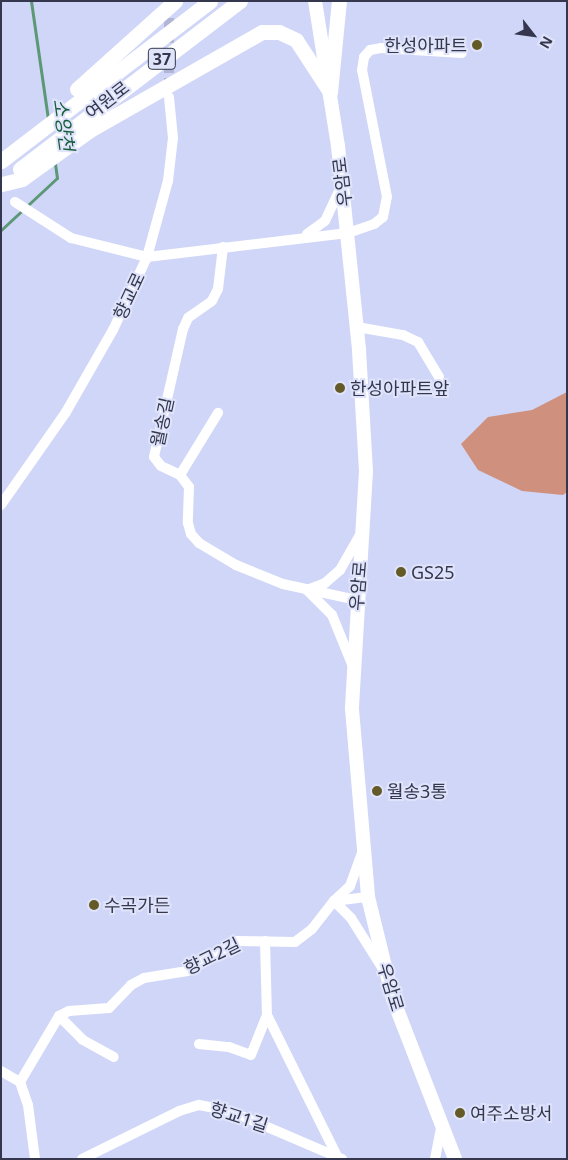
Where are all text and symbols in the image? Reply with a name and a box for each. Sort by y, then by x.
north arrow [508,10,558,60]
text: N [535,33,558,52]
place label: 한성아파트 [384,34,467,56]
marker: 한성아파트 [471,39,483,51]
road number: 37 [147,46,177,72]
street label: 여원로 [81,76,133,124]
water label: 소양천 [48,97,78,153]
street label: 우암로 [328,156,356,208]
street label: 향교로 [109,269,149,323]
place label: 한성아파트앞 [350,377,449,399]
marker: 한성아파트앞 [334,382,346,394]
street label: 월송길 [146,395,178,449]
street label: 우암로 [345,560,371,612]
place label: GS25 [411,561,455,583]
marker: GS25 [395,566,407,578]
place label: 월송3통 [387,780,447,802]
marker: 월송3통 [371,785,383,797]
place label: 수곡가든 [104,894,170,916]
marker: 수곡가든 [88,899,100,911]
street label: 향교2길 [180,933,244,979]
street label: 우암로 [373,960,409,1014]
street label: 향교1길 [207,1097,271,1137]
place label: 여주소방서 [470,1102,553,1124]
marker: 여주소방서 [454,1107,466,1119]

